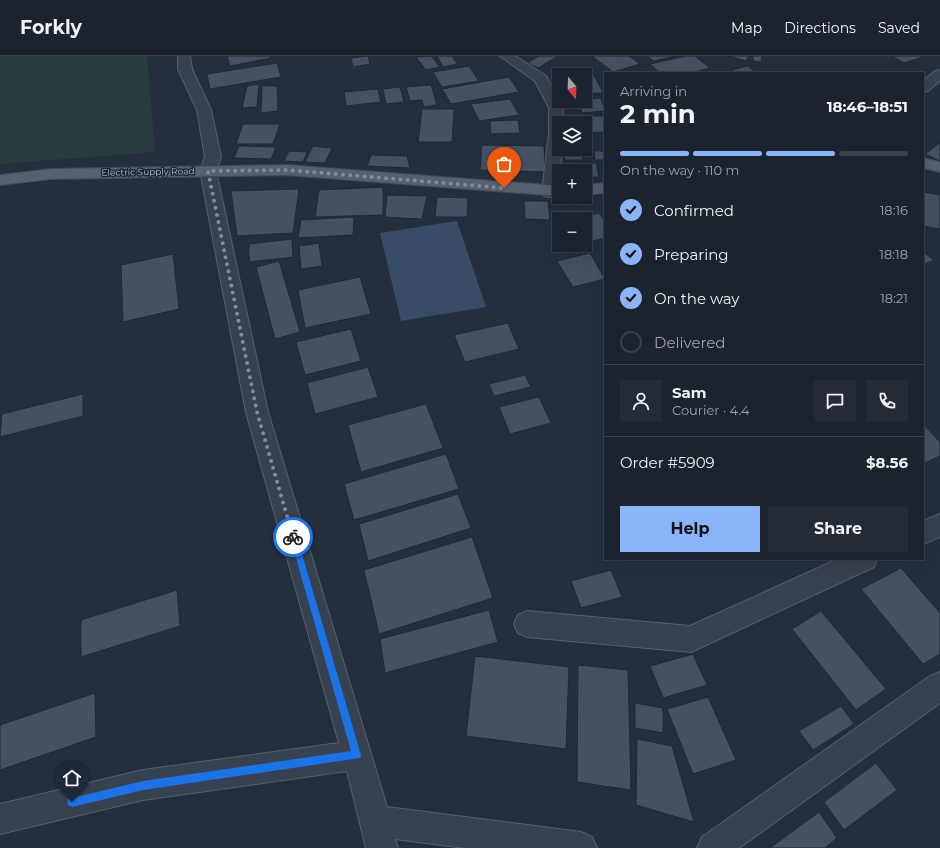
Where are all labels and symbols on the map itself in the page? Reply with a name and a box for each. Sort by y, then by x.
north arrow [552,68,592,108]
pin [487,147,521,188]
street label: Electric Supply Road [101,165,195,178]
courier [273,517,313,557]
pin [55,761,89,802]

